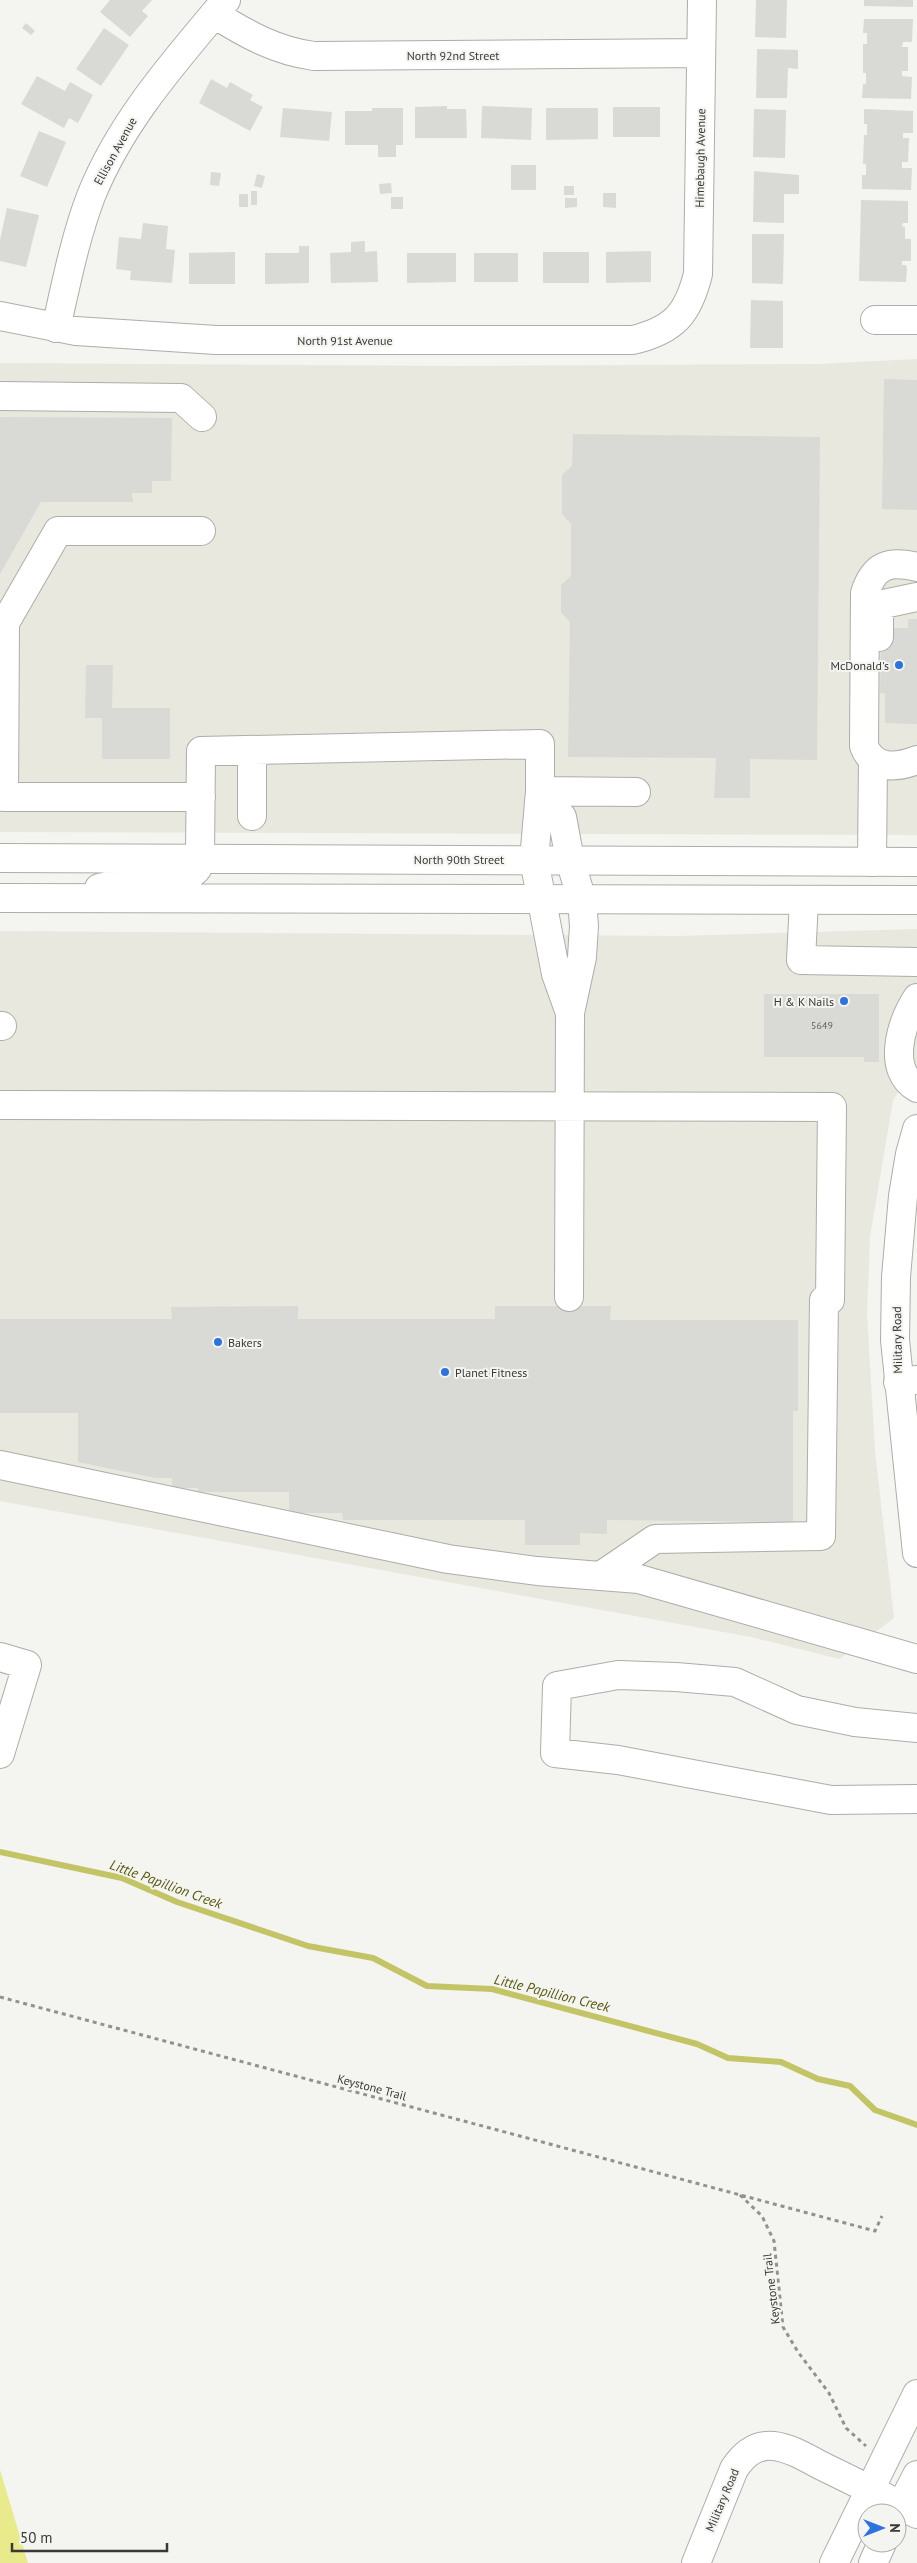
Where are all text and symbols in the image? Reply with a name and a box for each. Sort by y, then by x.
street label: North 92nd Street [407,48,499,63]
street label: Himebaugh Avenue [692,108,708,208]
street label: Ellison Avenue [90,115,140,187]
street label: North 91st Avenue [297,333,393,348]
place label: McDonald's [830,658,889,673]
marker: McDonald's [893,659,905,671]
street label: North 90th Street [414,852,504,867]
place label: H & K Nails [774,994,834,1009]
marker: H & K Nails [838,995,850,1007]
house number: 5649 [811,1019,833,1032]
street label: Military Road [889,1306,905,1374]
place label: Bakers [228,1335,262,1350]
marker: Bakers [212,1336,224,1348]
place label: Planet Fitness [455,1365,527,1380]
marker: Planet Fitness [439,1366,451,1378]
water label: Little Papillion Creek [107,1855,225,1913]
water label: Little Papillion Creek [492,1970,612,2016]
street label: Keystone Trail [336,2071,409,2104]
street label: Keystone Trail [759,2252,783,2325]
street label: Military Road [702,2466,742,2534]
north arrow [857,2503,907,2553]
scale bar [12,2520,168,2552]
text: N [886,2523,904,2533]
text: 50 m [20,2528,53,2547]

